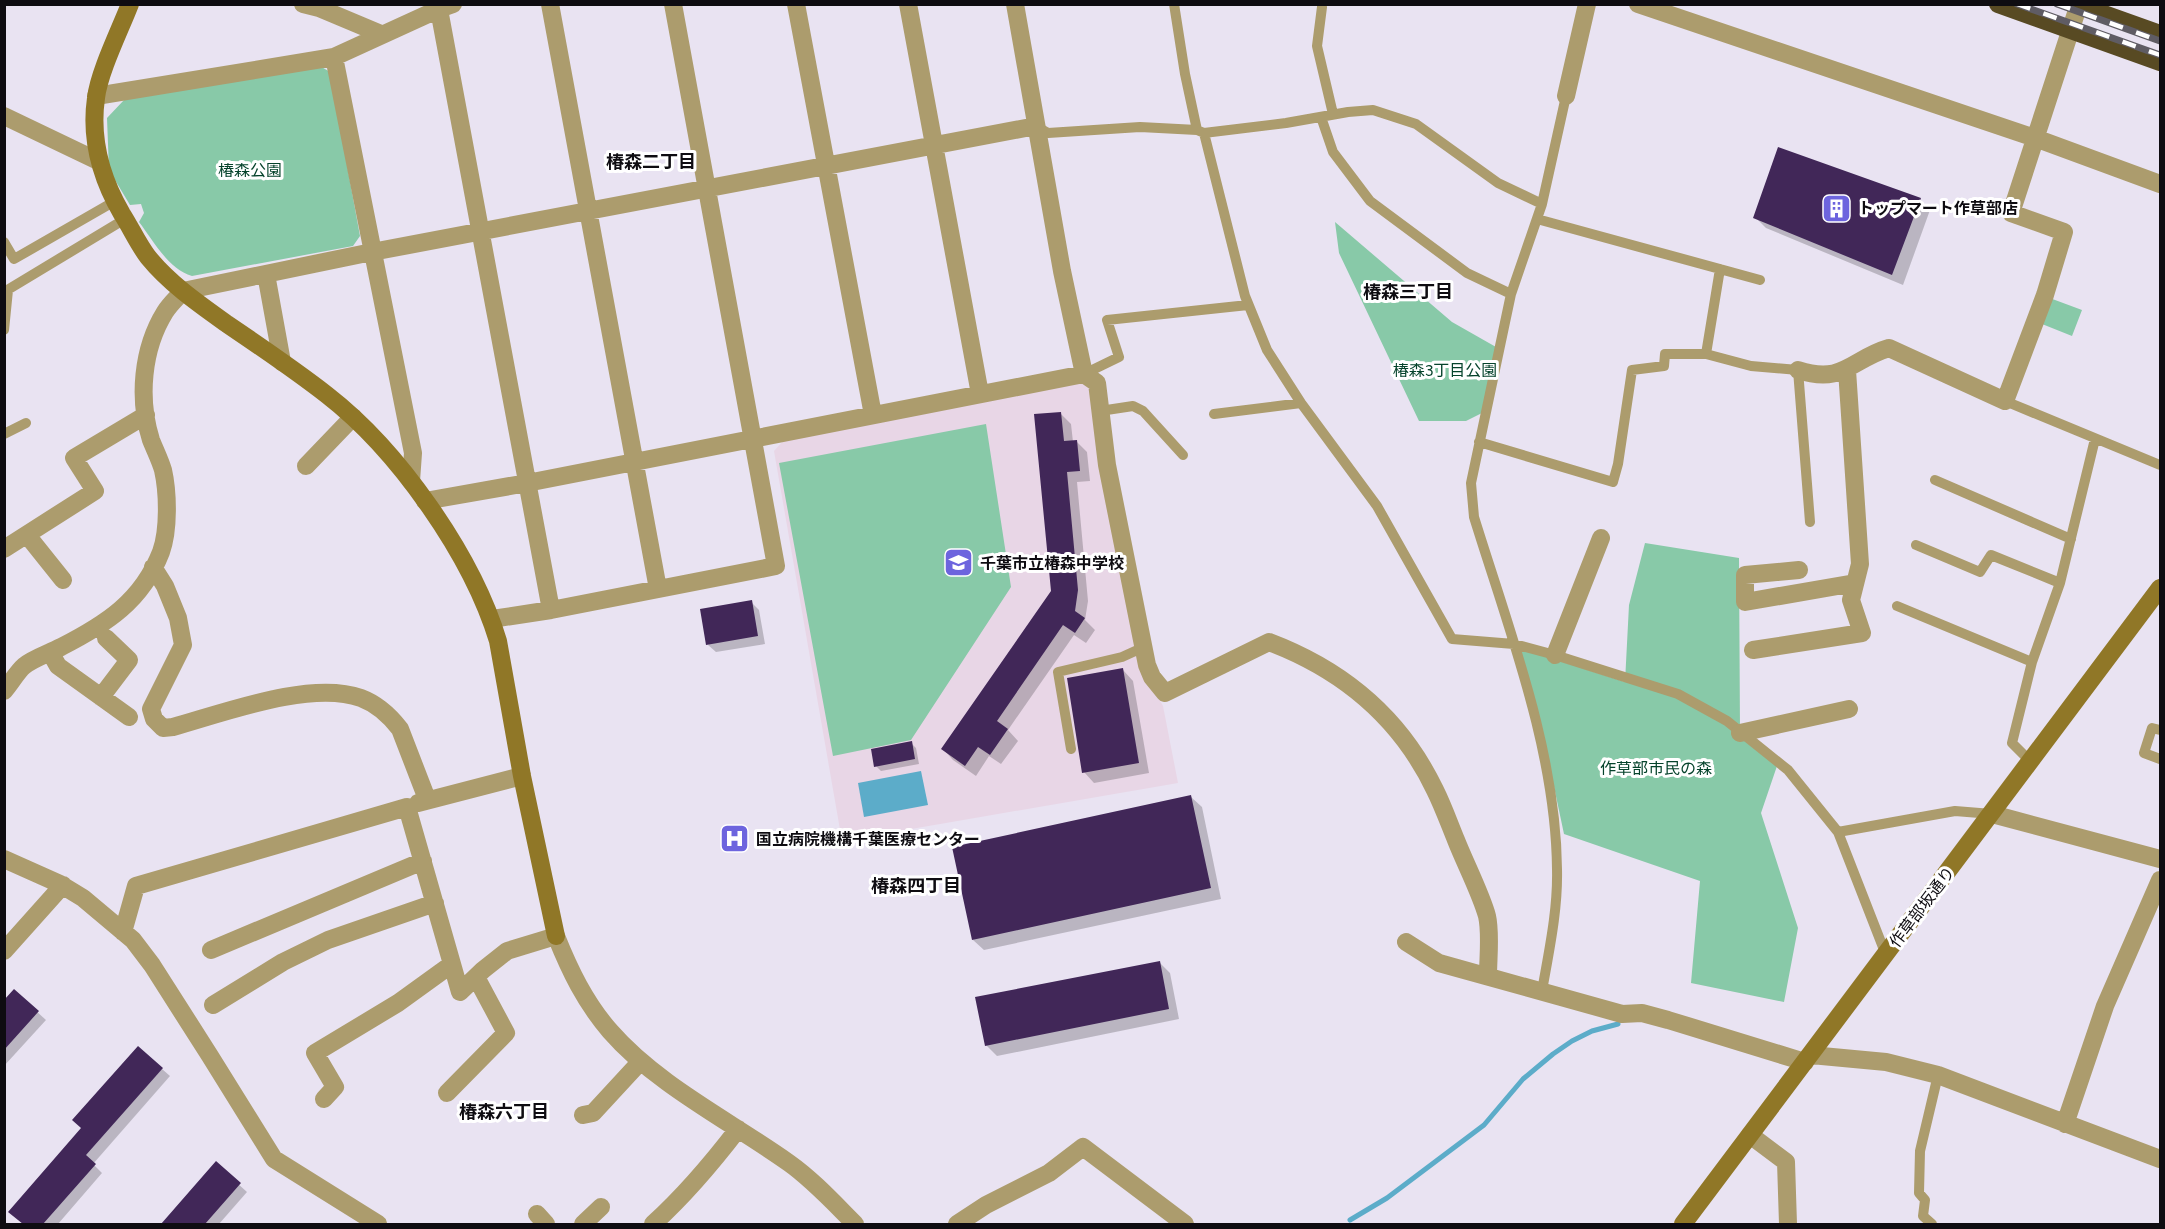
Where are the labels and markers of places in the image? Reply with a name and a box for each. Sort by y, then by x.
building icon: トップマート作草部店 [1821,192,1853,224]
place label: トップマート作草部店 [1858,199,2018,218]
school or university icon: 千葉市立椿森中学校 [943,547,975,579]
place label: 千葉市立椿森中学校 [980,554,1124,573]
hospital icon: 国立病院機構千葉医療センター [719,823,751,855]
place label: 国立病院機構千葉医療センター [756,830,980,849]

